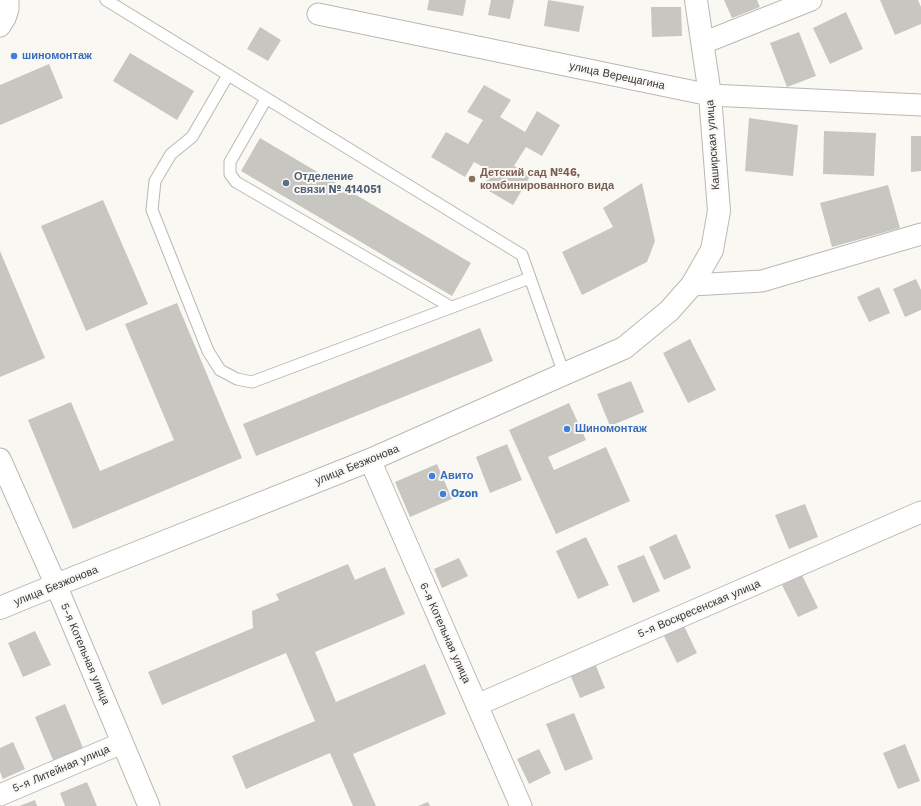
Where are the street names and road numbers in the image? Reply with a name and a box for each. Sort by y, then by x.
street label: улица Верещагина [568,59,666,93]
street label: Каширская улица [703,100,723,190]
street label: улица Безжонова [313,442,401,488]
street label: улица Безжонова [12,563,100,609]
street label: 5-я Воскресенская улица [636,577,762,641]
street label: 6-я Котельная улица [417,580,473,686]
street label: 5-я Котельная улица [58,601,112,707]
street label: 5-я Литейная улица [10,743,112,795]

